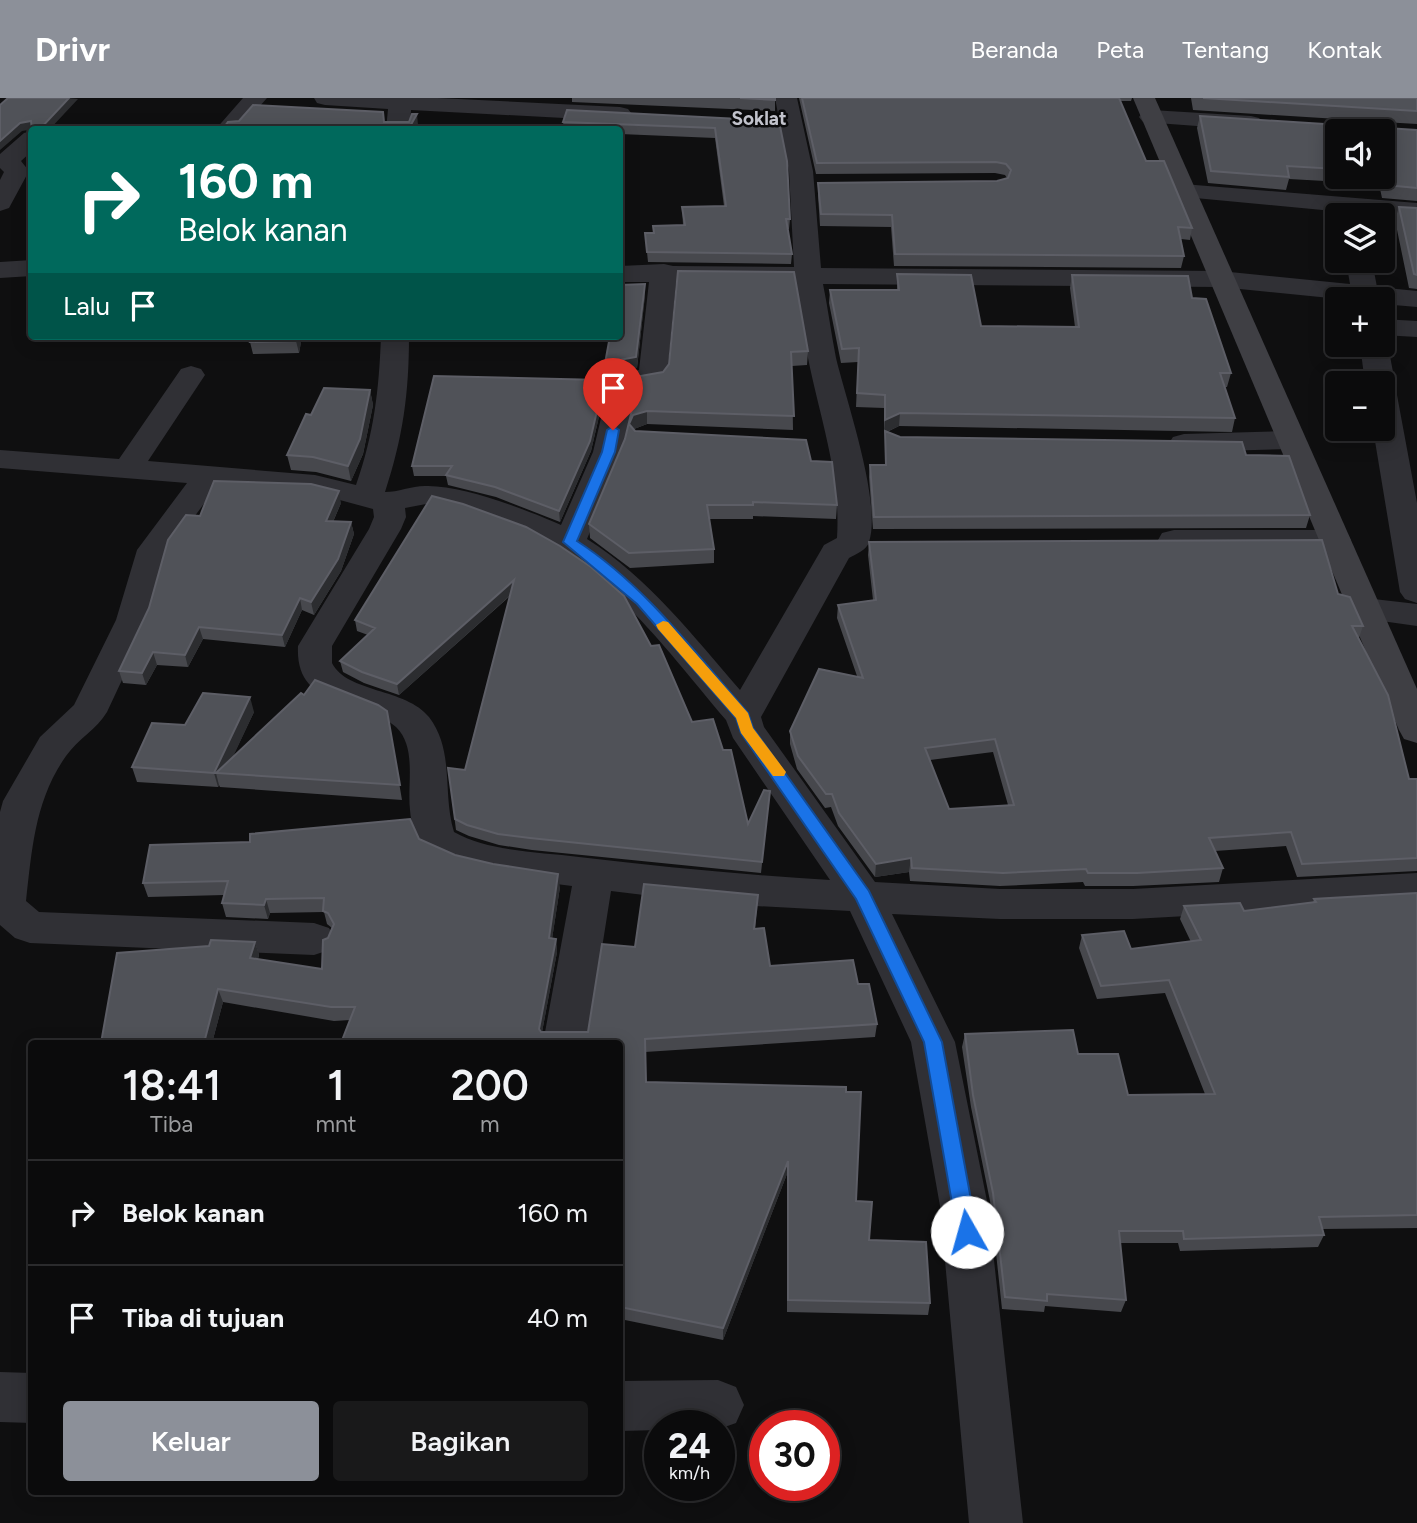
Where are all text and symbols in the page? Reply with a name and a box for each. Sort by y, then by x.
text: Drivr [35,30,110,69]
text: Beranda [971,35,1058,64]
text: Peta [1096,35,1144,64]
text: Tentang [1182,35,1269,64]
text: Kontak [1307,35,1382,64]
district label: Soklat [731,107,787,130]
map controls [1325,119,1395,441]
button: sound [1325,119,1395,189]
text: 160 m [178,151,313,210]
icon: right [63,154,154,245]
button: layers [1325,203,1395,273]
text: Belok kanan [178,211,348,249]
icon: arrive [124,287,162,325]
button: + [1325,287,1395,357]
text: Lalu [63,290,110,322]
pin [583,358,643,430]
icon: arrive [594,369,632,407]
button: − [1325,371,1395,441]
text: 18:41 [122,1060,221,1111]
text: 1 [327,1060,345,1111]
text: 200 [451,1060,529,1111]
text: Tiba [150,1110,193,1138]
text: mnt [315,1110,357,1138]
text: m [480,1110,500,1138]
icon: right [63,1194,101,1232]
position arrow [930,1195,1004,1269]
text: Belok kanan [122,1197,265,1229]
text: 160 m [517,1197,588,1229]
icon: arrive [63,1299,101,1337]
text: Tiba di tujuan [122,1302,284,1334]
text: 40 m [527,1302,588,1334]
button: Keluar [63,1401,319,1481]
button: Bagikan [333,1401,588,1481]
speed limit sign: 30 [749,1410,840,1501]
text: 24 [668,1425,711,1467]
text: km/h [669,1462,710,1484]

